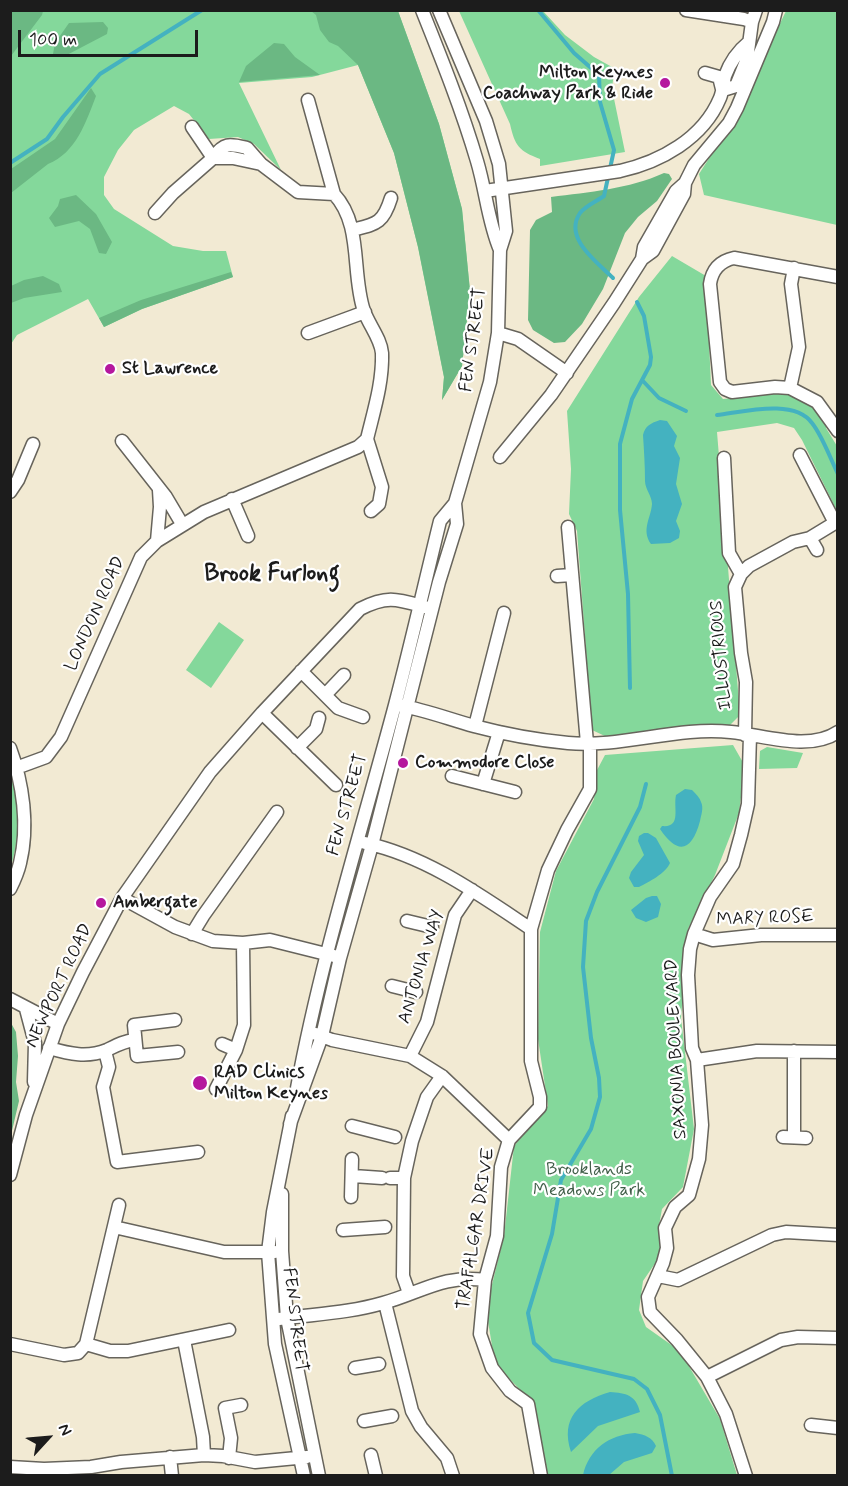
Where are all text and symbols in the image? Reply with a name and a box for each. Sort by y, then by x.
scale bar [21,18,201,56]
text: 100 m [29,28,77,52]
place label: Milton Keynes Coachway Park & Ride [483,62,653,104]
marker: Milton Keynes Coachway Park & Ride [658,76,672,90]
street label: FEN STREET [456,286,492,394]
place label: St Lawrence [122,358,218,380]
marker: St Lawrence [103,362,117,376]
street label: LONDON ROAD [61,553,131,675]
district label: Brook Furlong [204,561,340,589]
street label: ILLUSTRIOUS [706,599,738,711]
street label: FEN STREET [323,751,373,859]
place label: Commodore Close [415,752,554,774]
marker: Commodore Close [396,756,410,770]
place label: Ambergate [113,892,198,914]
marker: Ambergate [94,896,108,910]
street label: ANTONIA WAY [394,907,450,1027]
street label: MARY ROSE [716,907,814,931]
street label: NEWPORT ROAD [22,921,98,1051]
street label: SAXONIA BOULEVARD [661,958,693,1140]
place label: RAD Clinics Milton Keynes [214,1062,328,1104]
marker: RAD Clinics Milton Keynes [191,1074,209,1092]
street label: TRAFALGAR DRIVE [454,1146,500,1312]
park label: Brooklands Meadows Park [533,1159,645,1202]
street label: FEN STREET [277,1266,311,1374]
north arrow [18,1408,78,1468]
text: N [53,1420,76,1439]

